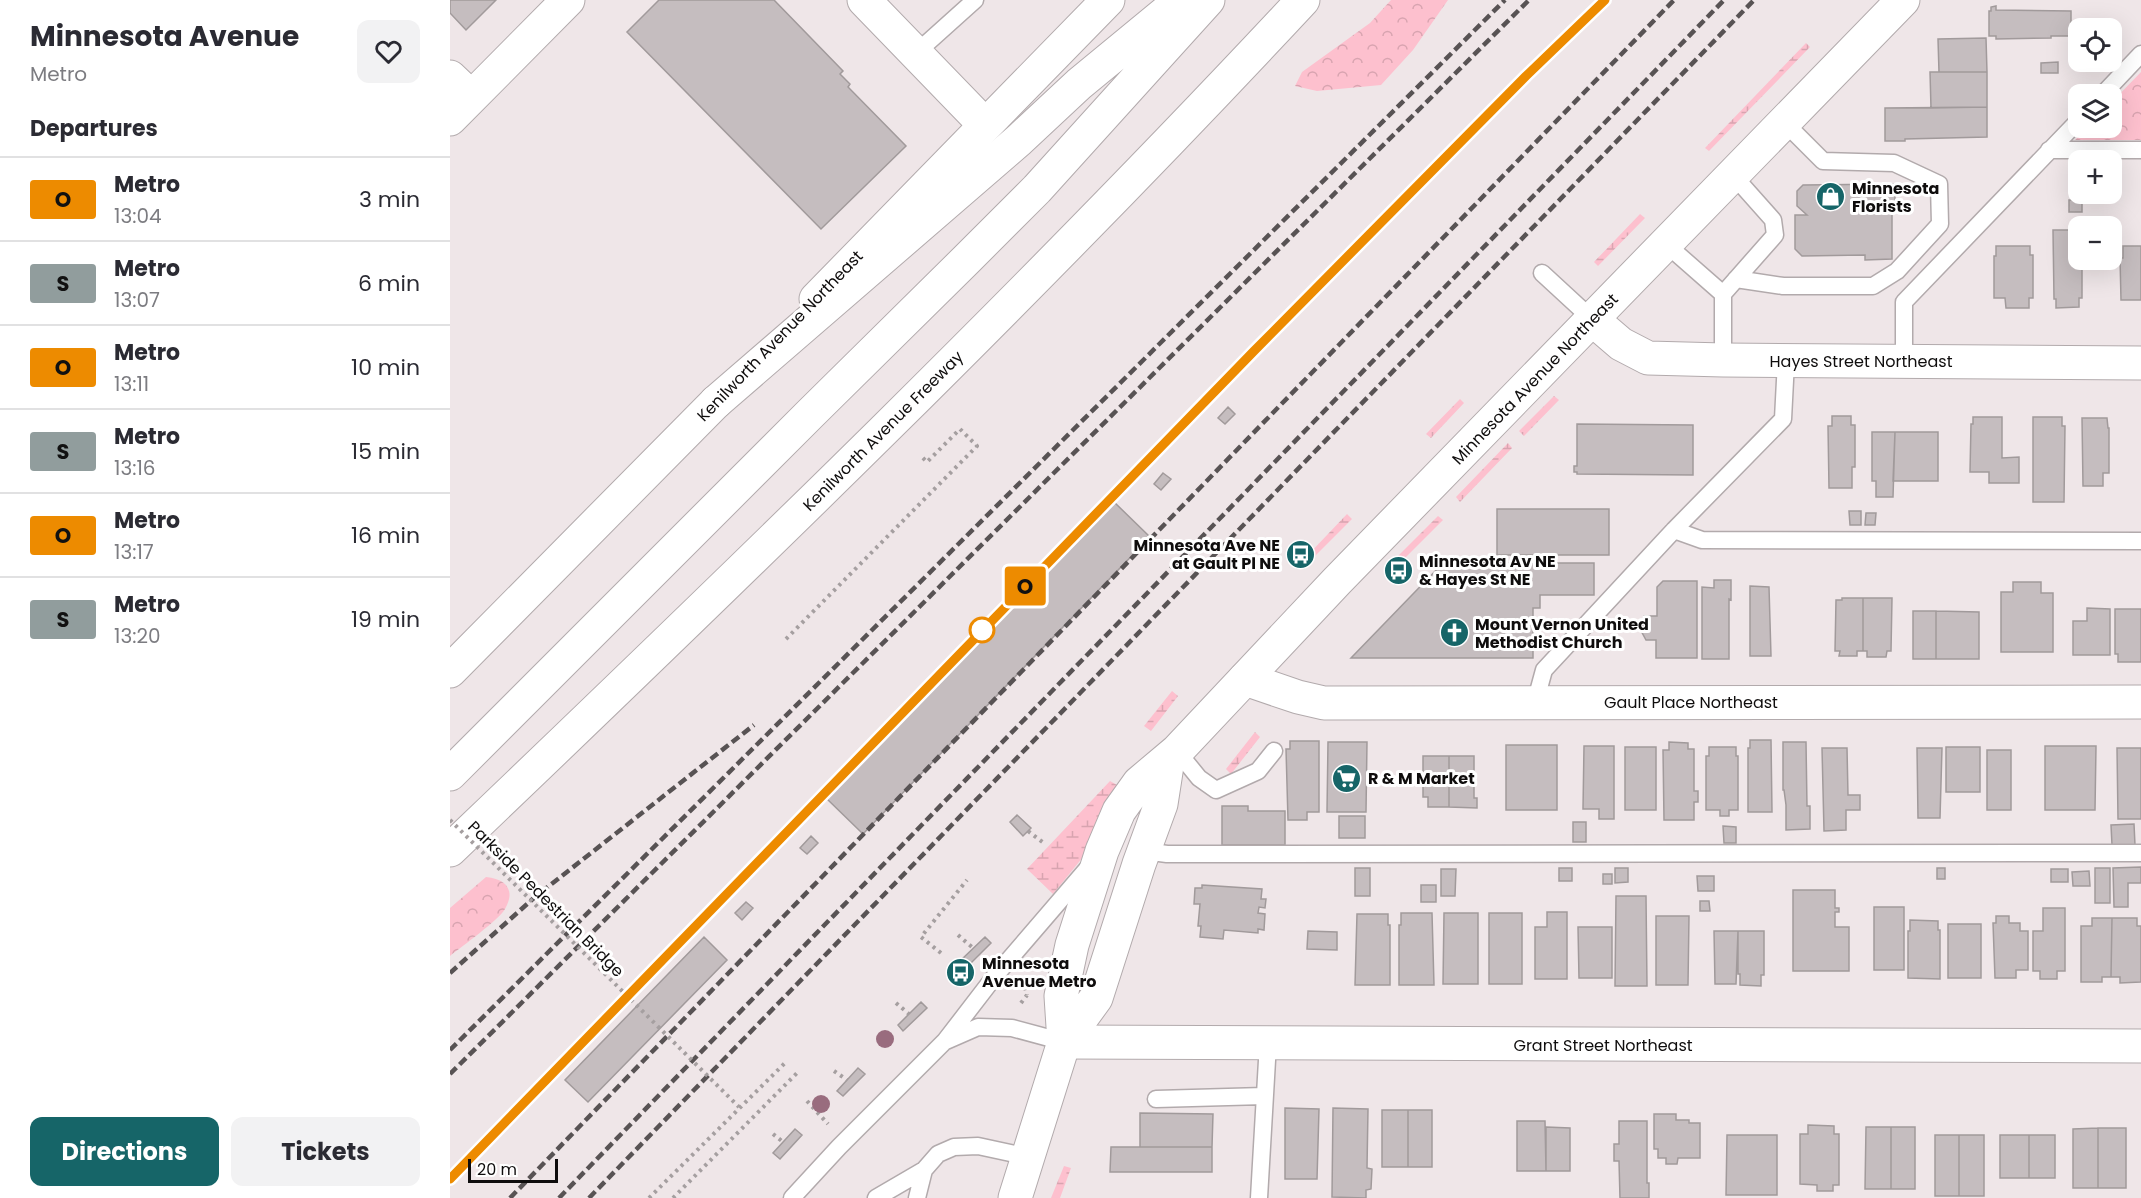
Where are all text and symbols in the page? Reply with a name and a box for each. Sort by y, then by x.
text: Minnesota Avenue [30,17,299,56]
map controls [2068,18,2122,270]
button: locate [2068,18,2122,72]
button: heart [357,20,420,83]
text: Metro [30,60,87,88]
button: layers [2068,84,2122,138]
text: Departures [30,113,158,144]
button: + [2068,150,2122,204]
text: Metro [114,169,180,200]
place label: Minnesota Florists [1852,177,1939,218]
shop icon: Minnesota Florists [1815,181,1847,213]
text: 3 min [359,184,420,215]
text: O [55,185,71,214]
text: 13:04 [114,202,162,230]
button: − [2068,216,2122,270]
street label: Kenilworth Avenue Northeast [692,245,868,427]
text: Metro [114,253,180,284]
text: 6 min [358,268,420,299]
text: S [57,269,69,298]
text: 13:07 [114,286,160,314]
street label: Minnesota Avenue Northeast [1447,288,1623,470]
text: Metro [114,337,180,368]
street label: Kenilworth Avenue Freeway [798,346,968,516]
street label: Hayes Street Northeast [1770,350,1953,373]
text: 10 min [351,352,420,383]
text: O [55,353,71,382]
text: 13:11 [114,370,149,398]
text: Metro [114,421,180,452]
text: 15 min [351,436,420,467]
text: S [57,437,69,466]
text: 13:16 [114,454,156,482]
text: Metro [114,505,180,536]
text: 16 min [351,520,420,551]
text: O [55,521,71,550]
place label: Minnesota Ave NE at Gault Pl NE [1134,534,1280,575]
text: 13:17 [114,538,154,566]
bus stop icon: Minnesota Ave NE at Gault Pl NE [1285,538,1317,570]
place label: Minnesota Av NE & Hayes St NE [1419,550,1556,591]
bus stop icon: Minnesota Av NE & Hayes St NE [1382,554,1414,586]
line badge: O [1006,566,1044,606]
text: O [1017,572,1033,601]
text: Metro [114,589,180,620]
text: 19 min [351,604,420,635]
text: S [57,605,69,634]
place label: Mount Vernon United Methodist Church [1475,613,1649,654]
unlabelled marker [969,617,995,643]
church icon: Mount Vernon United Methodist Church [1438,617,1470,649]
text: 13:20 [114,622,161,650]
street label: Gault Place Northeast [1604,691,1778,714]
supermarket icon: R & M Market [1331,762,1363,794]
place label: R & M Market [1368,767,1475,790]
street label: Parkside Pedestrian Bridge [463,816,629,982]
place label: Minnesota Avenue Metro [982,952,1097,993]
bus stop icon: Minnesota Avenue Metro [945,956,977,988]
street label: Grant Street Northeast [1513,1034,1693,1057]
button: Directions [30,1117,219,1186]
button: Tickets [231,1117,420,1186]
scale bar [468,1156,558,1184]
text: 20 m [477,1158,517,1181]

